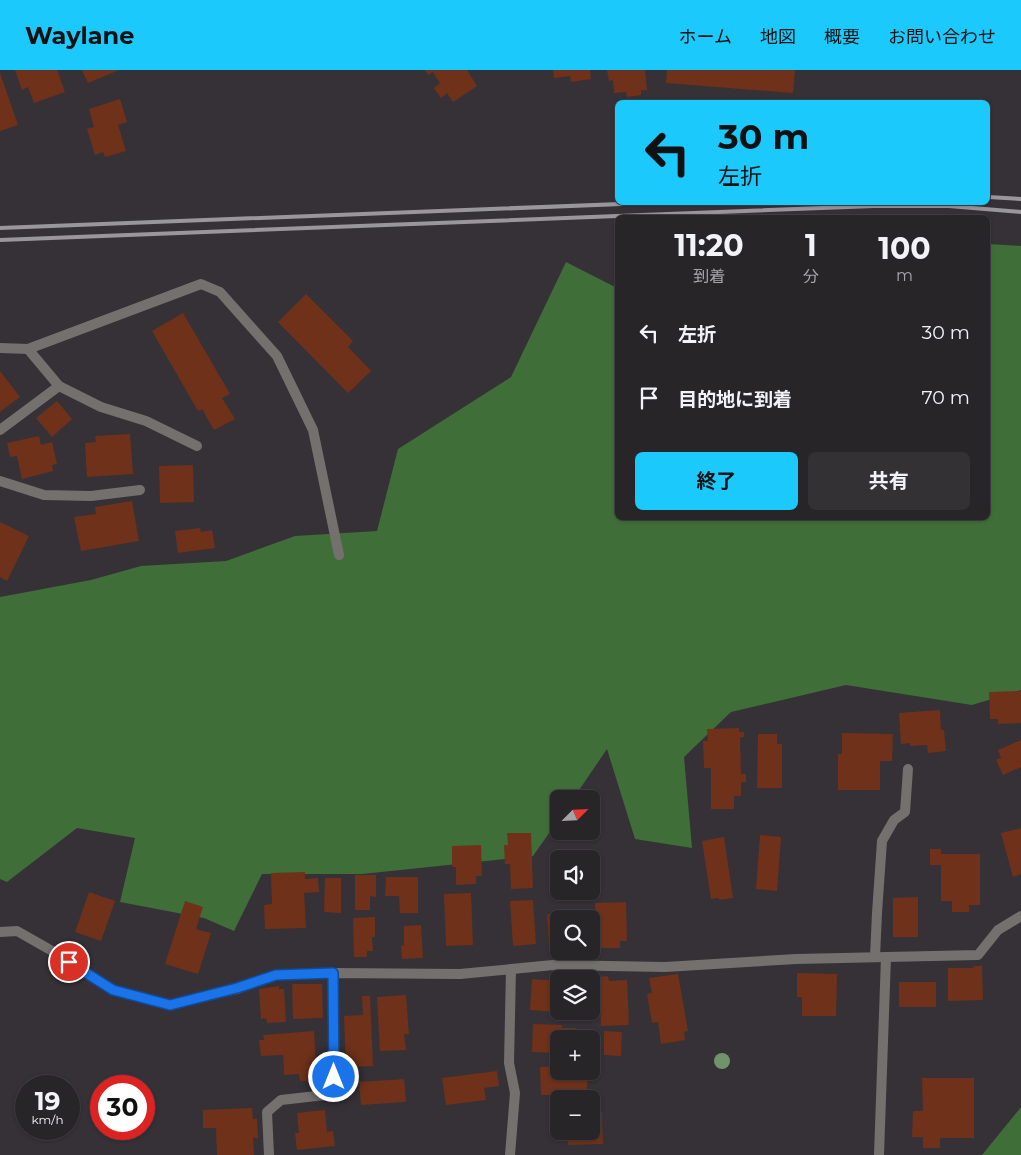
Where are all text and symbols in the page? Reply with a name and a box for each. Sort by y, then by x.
text: Waylane [25,21,134,50]
text: ホーム [679,26,732,48]
text: 地図 [760,26,796,48]
text: 概要 [824,26,860,48]
text: お問い合わせ [888,26,996,48]
text: 30 m [718,115,809,158]
icon: left [635,120,700,185]
text: 左折 [718,163,762,190]
text: 11:20 [674,227,744,264]
text: 1 [805,227,817,264]
text: 100 [878,230,931,267]
text: m [896,266,913,285]
text: 到着 [693,267,725,286]
text: 分 [803,267,819,286]
icon: left [635,319,663,347]
text: 30 m [922,321,970,344]
text: 左折 [678,323,716,346]
icon: arrive [635,384,663,412]
text: 70 m [921,386,970,409]
text: 目的地に到着 [678,388,792,411]
button: 終了 [635,452,798,510]
button: 共有 [808,452,970,510]
north arrow [550,790,600,840]
map controls [550,790,600,1140]
button: sound [550,850,600,900]
button: search [550,910,600,960]
pin [48,941,90,983]
icon: arrive [55,948,83,976]
button: layers [550,970,600,1020]
button: + [550,1030,600,1080]
position arrow [307,1050,359,1102]
speed limit sign: 30 [90,1075,155,1140]
text: 19 [35,1086,60,1116]
button: − [550,1090,600,1140]
text: km/h [31,1112,64,1127]

